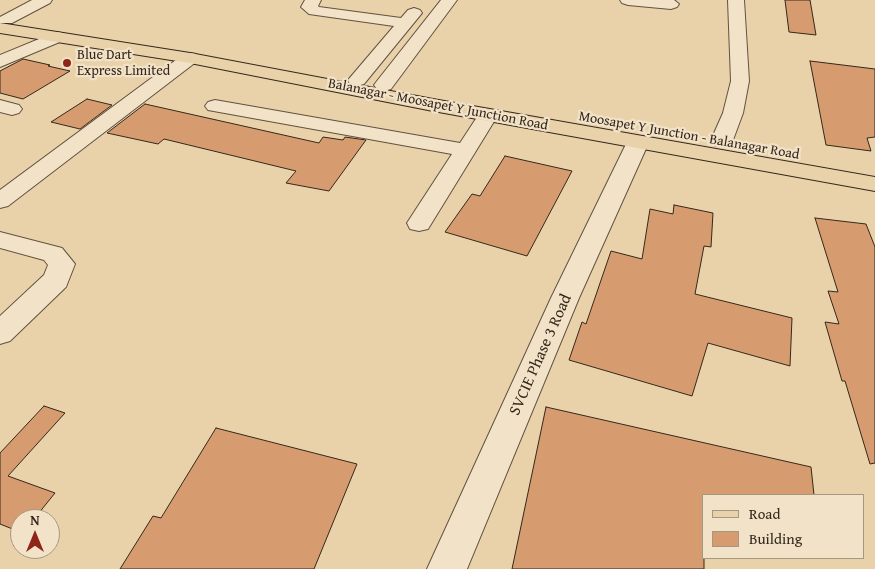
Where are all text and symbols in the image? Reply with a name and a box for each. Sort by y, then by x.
place label: Blue Dart Express Limited [77,47,170,80]
marker: Blue Dart Express Limited [61,57,73,69]
street label: Balanagar - Moosapet Y Junction Road [327,75,549,135]
street label: Moosapet Y Junction - Balanagar Road [577,108,801,164]
street label: SVCIE Phase 3 Road [506,291,576,419]
legend [702,494,865,559]
text: Road [749,503,780,524]
north arrow [10,509,60,559]
text: N [30,510,40,530]
text: Building [749,528,802,549]

